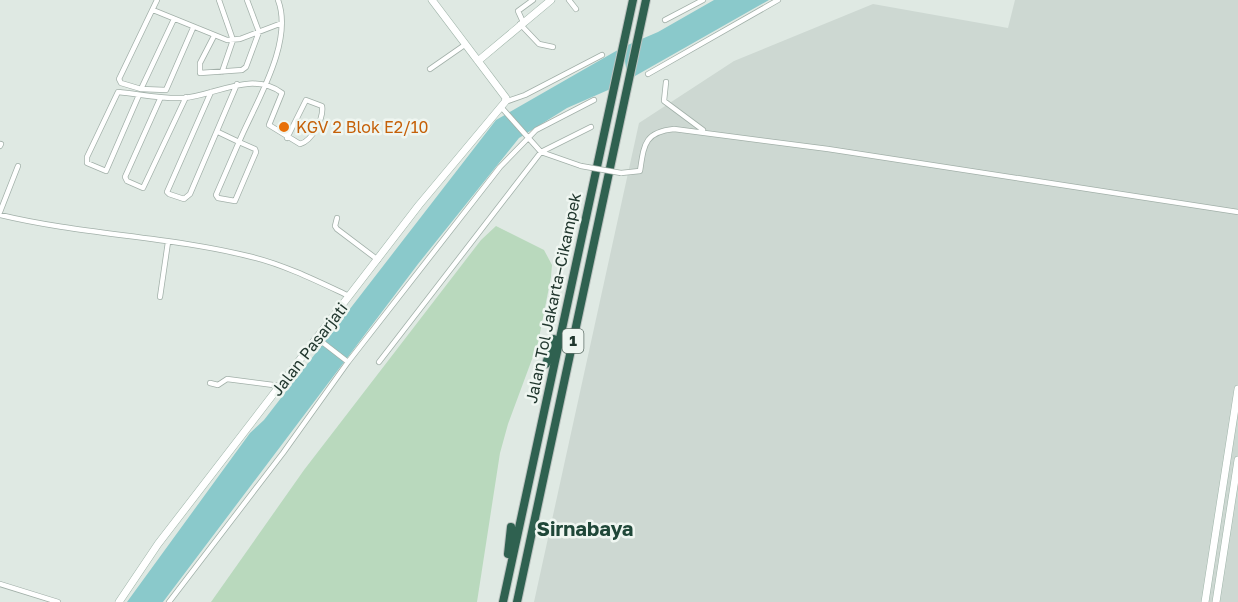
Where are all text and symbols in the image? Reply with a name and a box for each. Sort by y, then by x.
place label: KGV 2 Blok E2/10 [296,117,428,137]
marker: KGV 2 Blok E2/10 [277,120,291,134]
street label: Jalan Tol Jakarta–Cikampek [521,191,585,405]
street label: Jalan Pasarjati [266,298,352,400]
road number: 1 [562,329,584,353]
district label: Sirnabaya [537,516,633,540]

